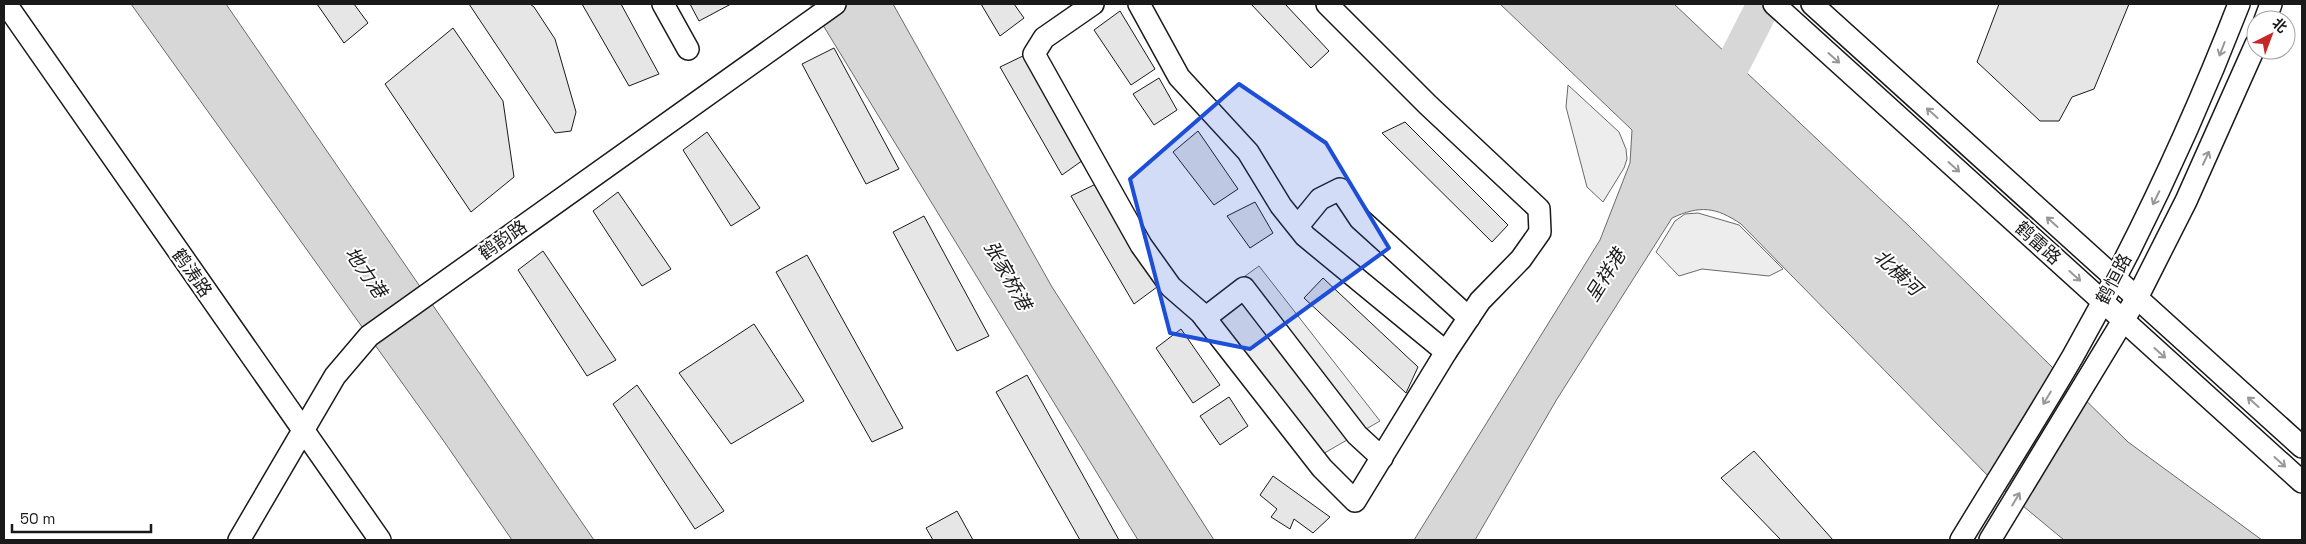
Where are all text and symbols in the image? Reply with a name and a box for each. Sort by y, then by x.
north arrow [2246,10,2296,60]
text: 北 [2268,14,2291,37]
one-way arrow [2216,41,2226,56]
one-way arrow [1827,52,1840,64]
one-way arrow [1926,107,1939,119]
one-way arrow [2201,151,2211,166]
one-way arrow [1948,161,1961,173]
one-way arrow [2150,190,2160,205]
street label: 鹤韵路 [474,215,531,264]
street label: 鹤雷路 [2011,216,2066,269]
one-way arrow [2046,217,2059,228]
water label: 张家桥港 [978,236,1038,317]
water label: 地力港 [339,242,394,305]
water label: 呈祥港 [1580,242,1633,306]
street label: 鹤涛路 [168,244,217,301]
water label: 北横河 [1868,244,1930,304]
street label: 鹤恒路 [2091,250,2136,308]
one-way arrow [2068,270,2081,282]
one-way arrow [2154,347,2167,358]
one-way arrow [2042,390,2052,404]
one-way arrow [2247,396,2260,408]
one-way arrow [2274,456,2287,468]
one-way arrow [2011,492,2021,506]
scale bar [12,502,151,534]
text: 50 m [20,509,55,528]

